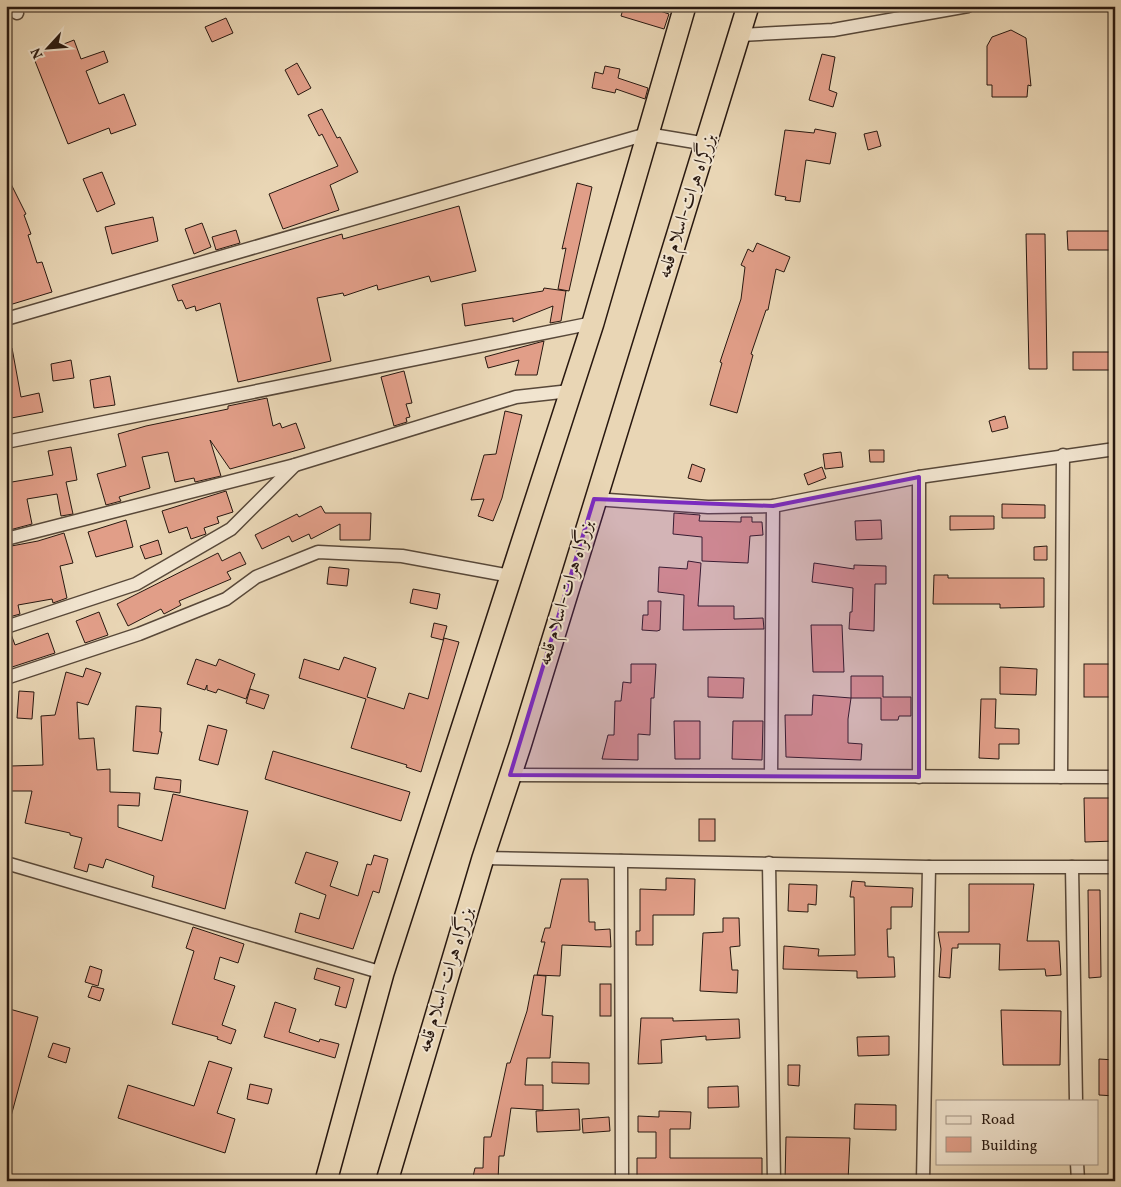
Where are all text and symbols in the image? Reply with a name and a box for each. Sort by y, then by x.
north arrow [22,22,72,72]
text: N [27,44,48,62]
street label: بزرگراه هرات-اسلام قلعه [650,129,725,282]
street label: بزرگراه هرات-اسلام قلعه [531,516,603,669]
street label: بزرگراه هرات-اسلام قلعه [411,903,483,1056]
legend [936,1100,1098,1164]
text: Road [981,1110,1015,1131]
text: Building [981,1136,1038,1157]

